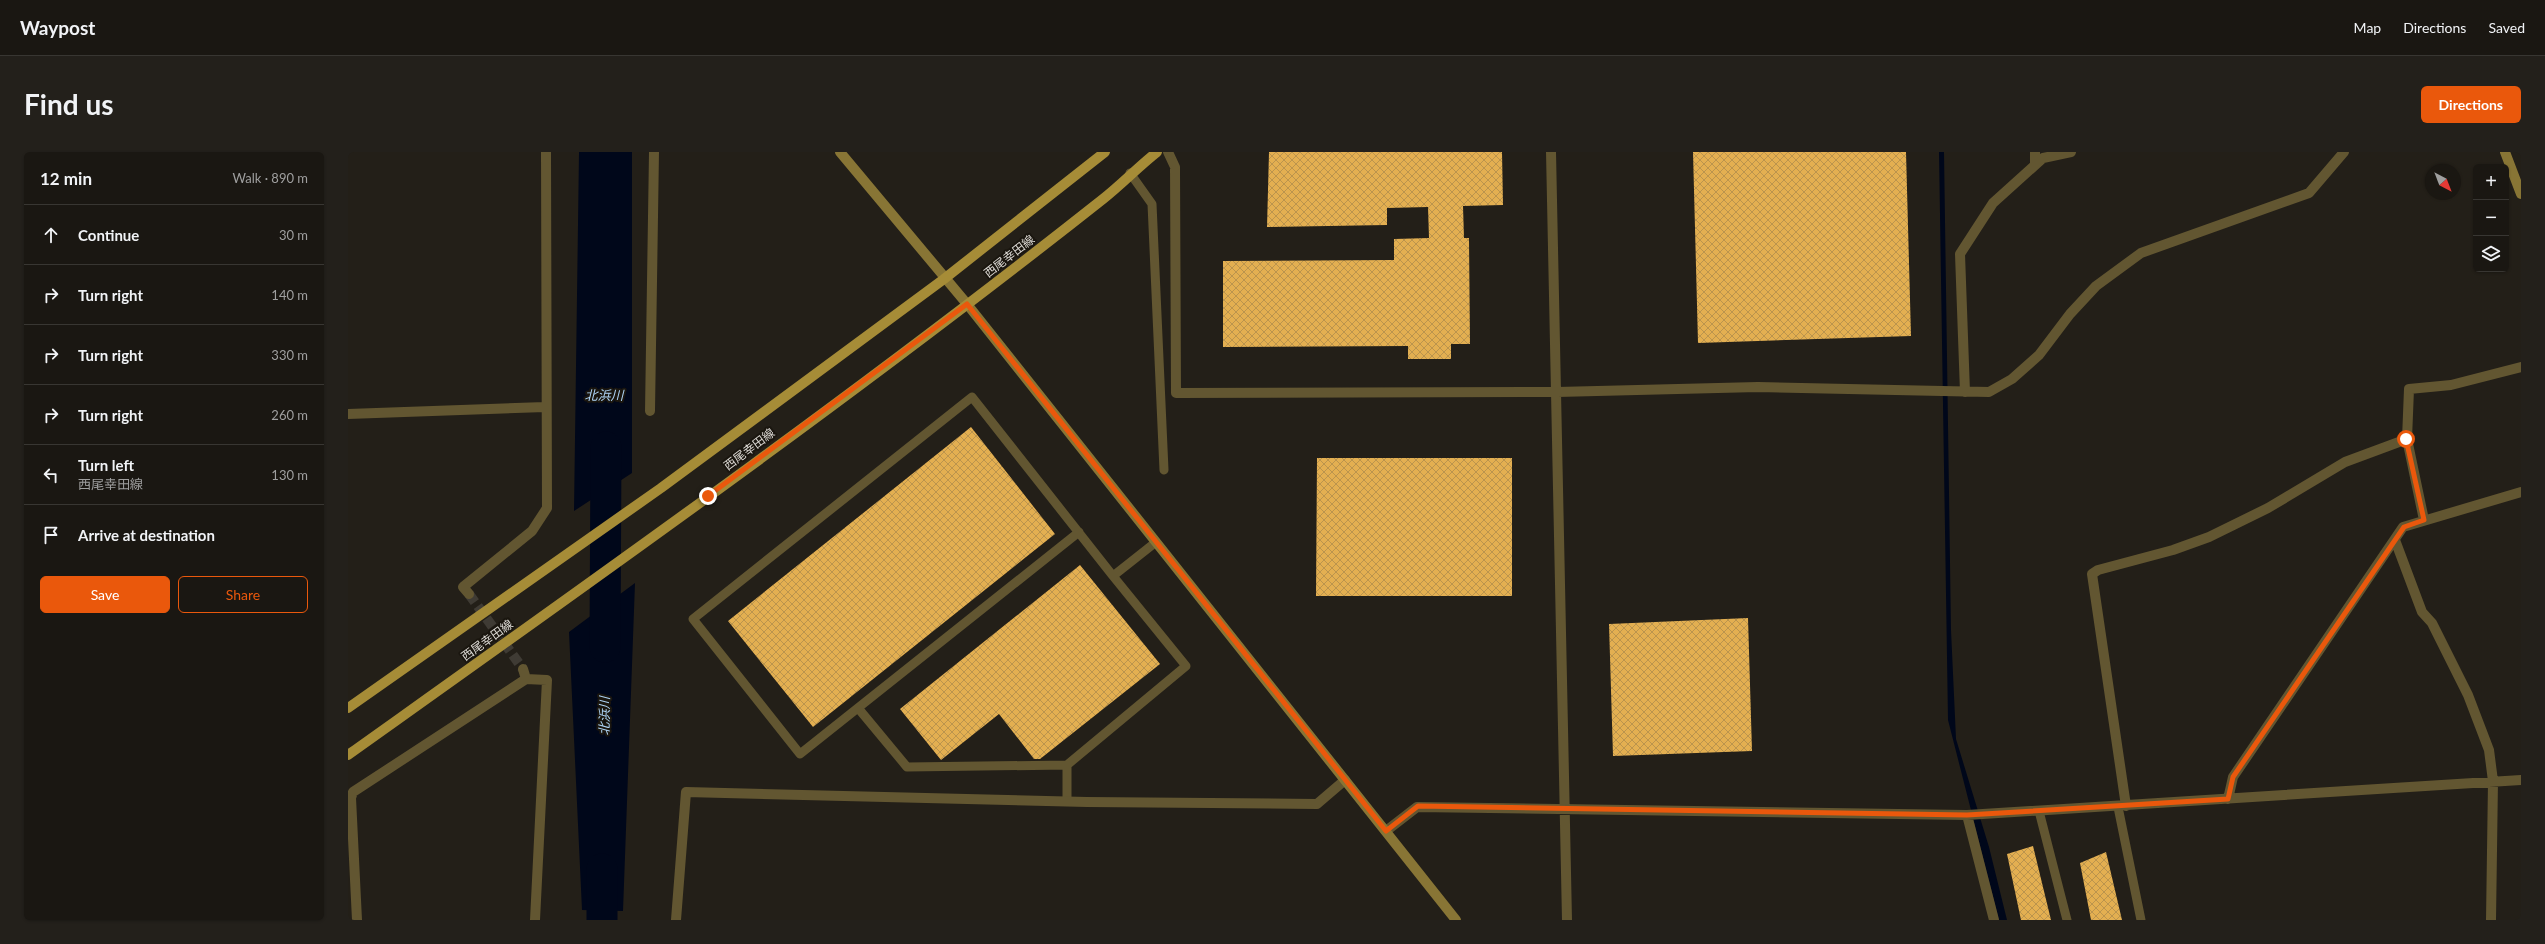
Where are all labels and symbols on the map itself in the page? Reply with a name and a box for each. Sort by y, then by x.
north arrow [2425,164,2461,200]
street label: 西尾幸田線 [981,232,1037,280]
water label: 北浜川 [584,387,625,403]
street label: 西尾幸田線 [721,425,777,473]
route start [2397,430,2415,448]
route end [699,487,717,505]
street label: 西尾幸田線 [458,616,516,664]
water label: 北浜川 [596,694,612,736]

